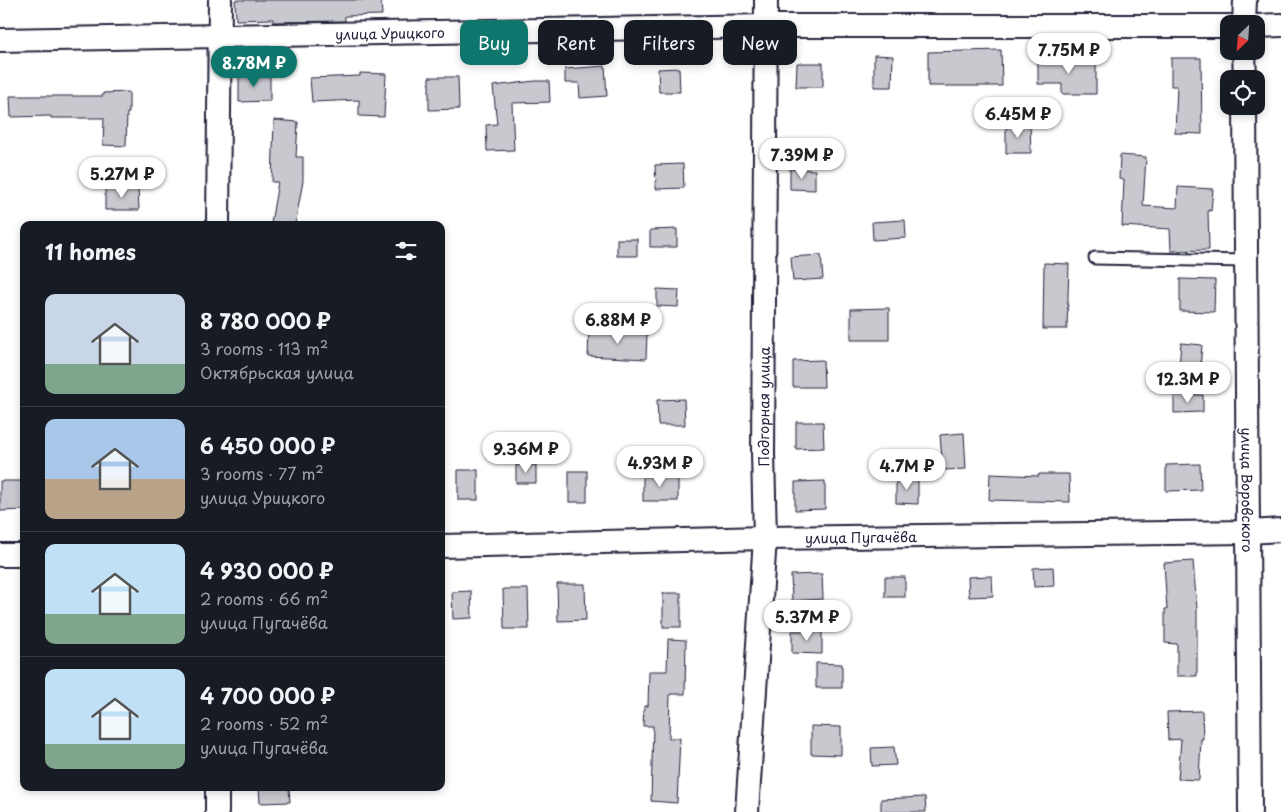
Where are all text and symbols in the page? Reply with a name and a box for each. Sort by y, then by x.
north arrow [1220,15,1265,60]
map controls [1220,15,1265,115]
chip: Buy [460,20,528,65]
chip: Rent [538,20,614,65]
chip: Filters [624,20,713,65]
chip: New [723,20,797,65]
street label: улица Урицкого [335,21,445,44]
pin: 7.75M ₽ [1023,32,1115,75]
text: 7.75M ₽ [1038,37,1100,61]
pin: 8.78M ₽ [208,46,300,88]
text: 8.78M ₽ [222,50,286,74]
button: locate [1220,70,1265,115]
pin: 6.45M ₽ [972,96,1064,139]
text: 6.45M ₽ [985,101,1051,125]
pin: 7.39M ₽ [756,138,848,180]
text: 7.39M ₽ [770,142,834,166]
pin: 5.27M ₽ [76,156,168,199]
text: 5.27M ₽ [90,161,154,185]
text: 11 homes [45,235,136,267]
icon: filters [392,237,420,265]
pin: 6.88M ₽ [572,302,664,345]
text: 8 780 000 ₽ [200,304,331,336]
text: 6.88M ₽ [585,307,651,331]
icon: home [85,314,145,374]
text: 3 rooms · 113 m² [200,336,328,360]
street label: Подгорная улица [752,346,774,467]
text: Октябрьская улица [200,360,354,384]
pin: 12.3M ₽ [1142,362,1234,404]
text: 12.3M ₽ [1157,366,1219,390]
street label: улица Воровского [1237,427,1259,553]
text: 6 450 000 ₽ [200,429,335,461]
pin: 9.36M ₽ [480,432,572,474]
text: 9.36M ₽ [493,436,559,460]
icon: home [85,439,145,499]
pin: 4.93M ₽ [614,446,706,488]
pin: 4.7M ₽ [866,448,948,491]
text: 4.93M ₽ [627,450,693,474]
text: 4.7M ₽ [880,453,934,477]
text: 3 rooms · 77 m² [200,461,324,485]
text: улица Урицкого [200,485,325,509]
street label: улица Пугачёва [805,526,917,548]
text: 4 930 000 ₽ [200,554,333,586]
icon: home [85,564,145,624]
text: 2 rooms · 66 m² [200,586,328,610]
pin: 5.37M ₽ [761,600,853,642]
text: 5.37M ₽ [775,604,839,628]
text: улица Пугачёва [200,610,328,634]
text: 4 700 000 ₽ [200,679,335,711]
icon: home [85,689,145,749]
text: 2 rooms · 52 m² [200,711,328,735]
text: улица Пугачёва [200,735,328,759]

